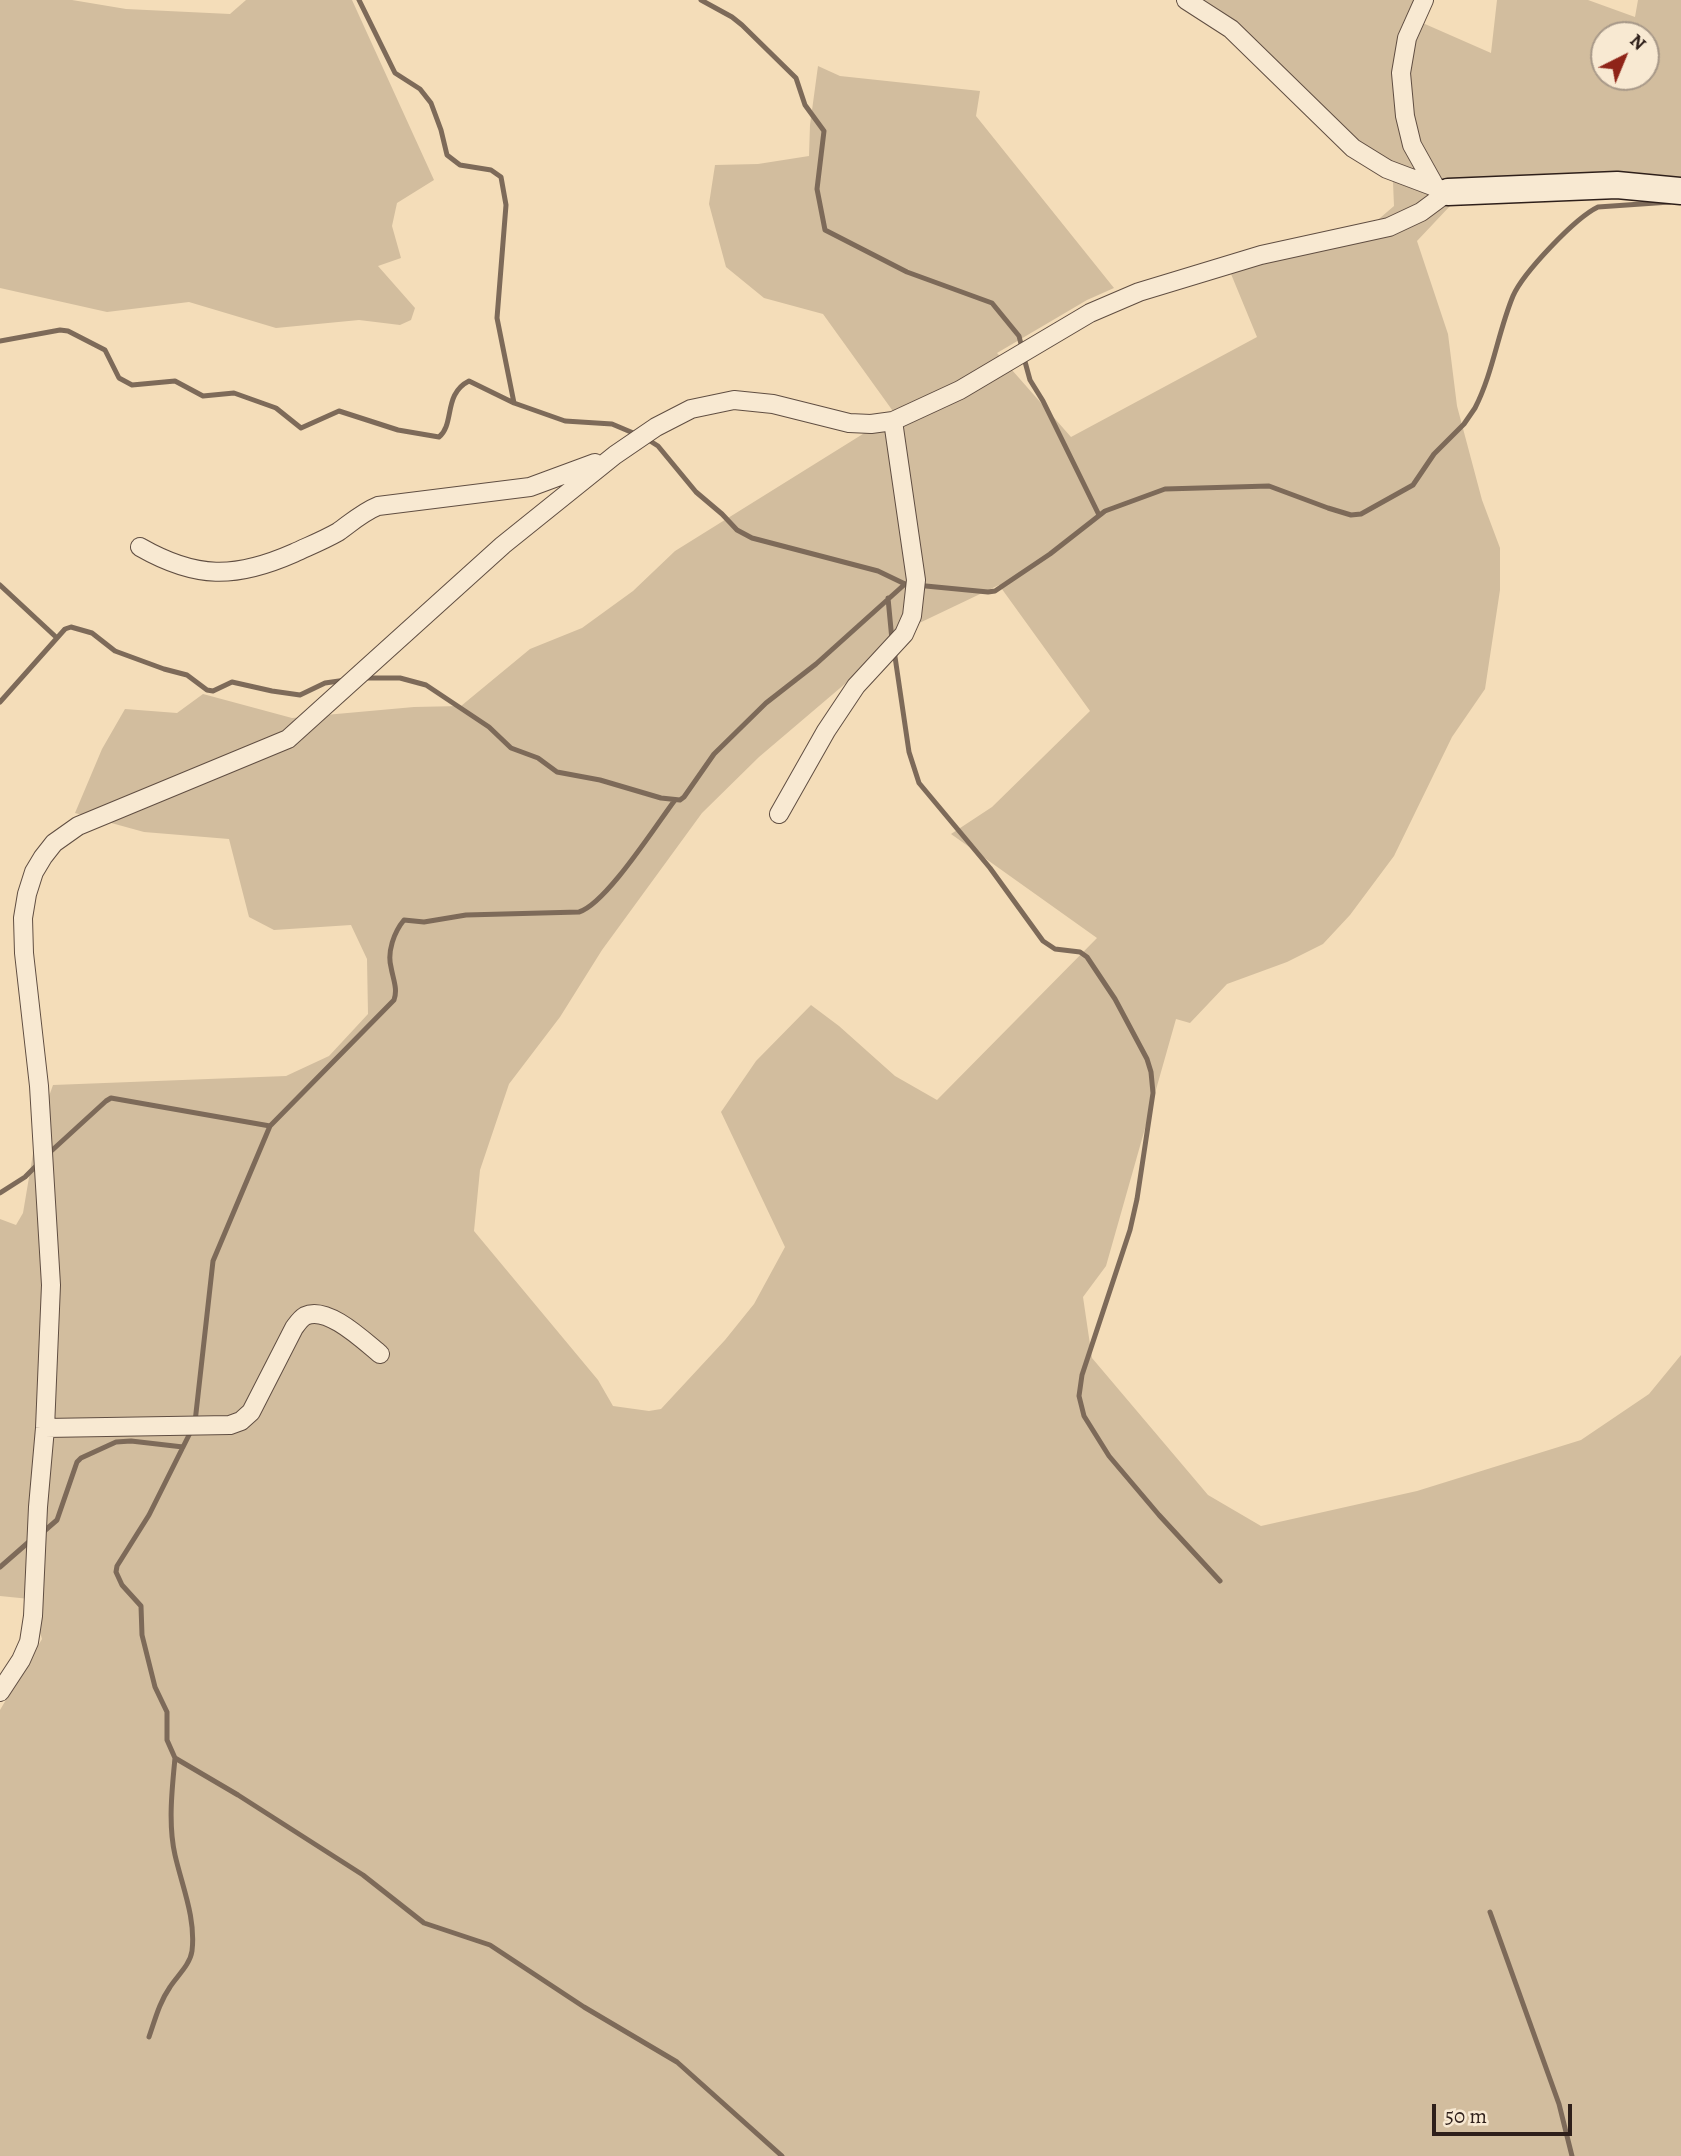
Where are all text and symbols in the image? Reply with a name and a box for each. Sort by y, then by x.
north arrow [1590,21,1660,91]
text: N [1624,28,1652,56]
scale bar [1436,2090,1576,2134]
text: 50 m [1445,2102,1487,2130]

